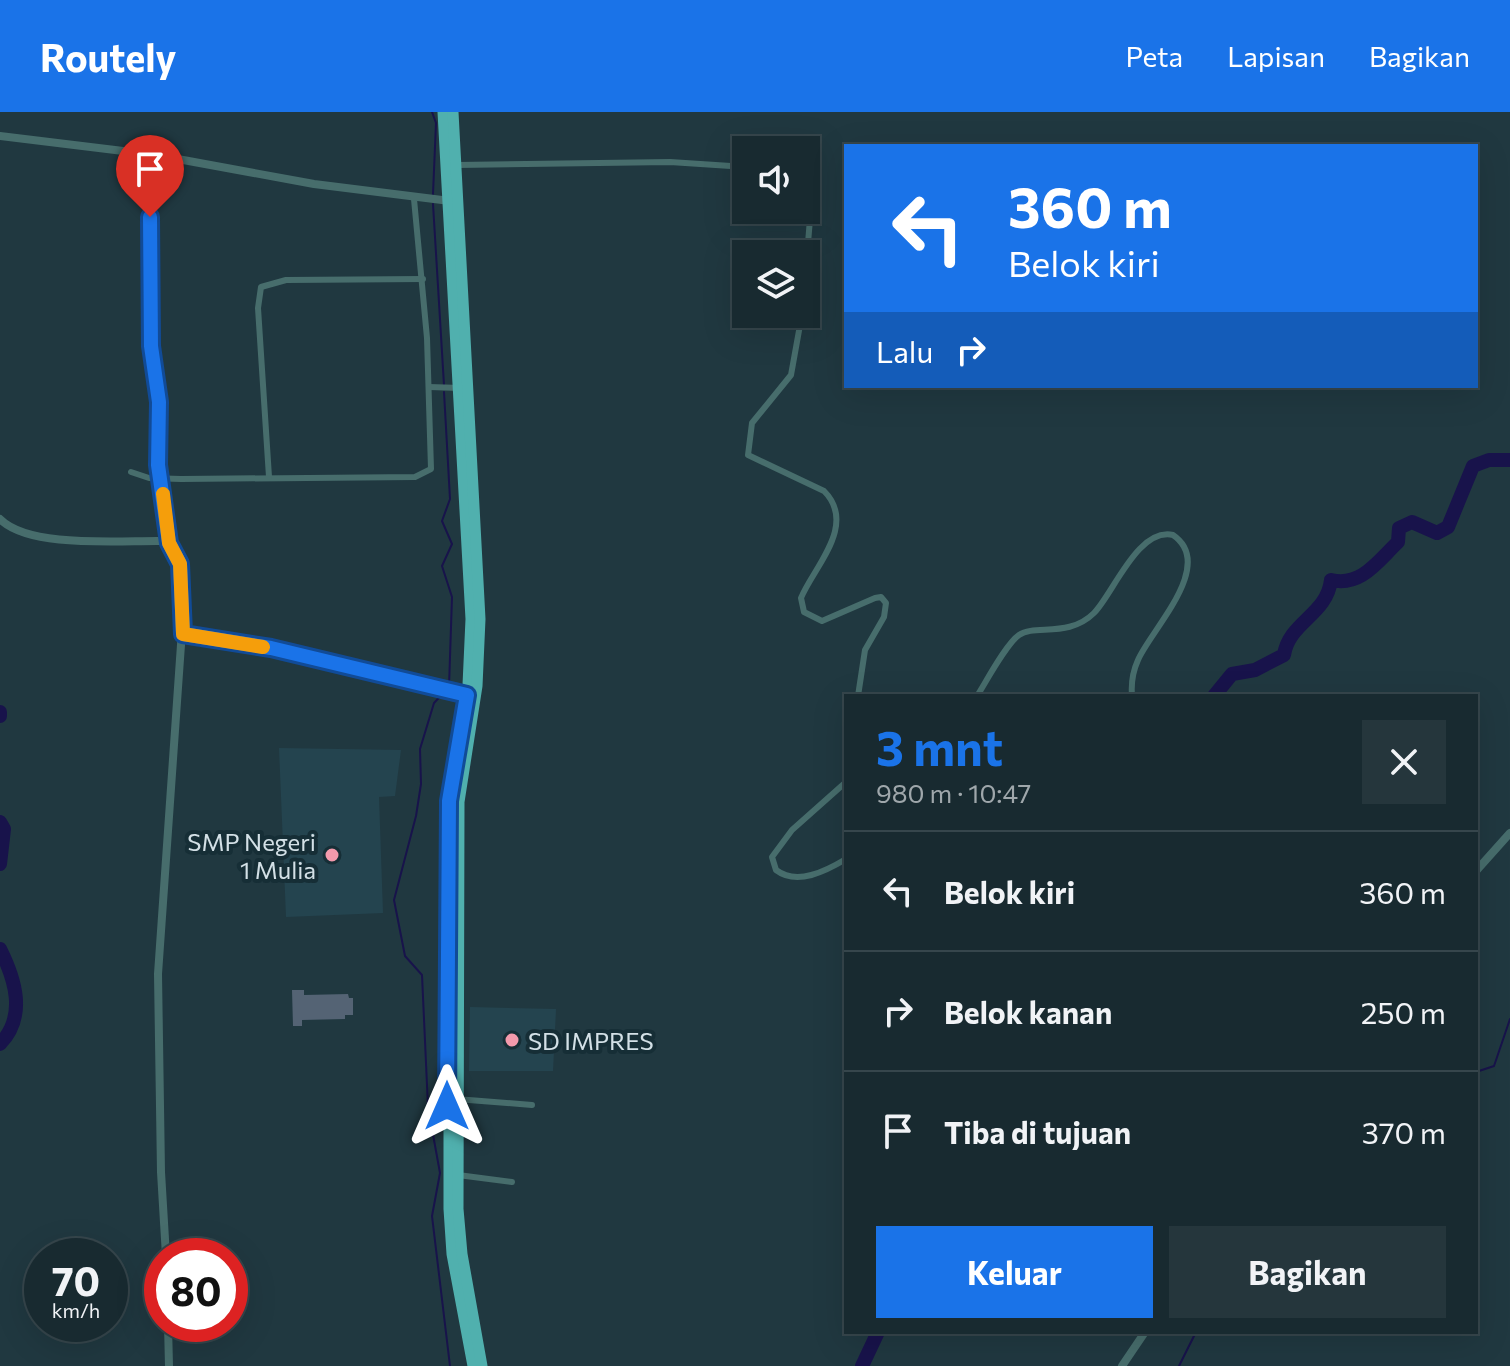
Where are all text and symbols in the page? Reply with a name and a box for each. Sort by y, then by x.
text: Routely [40,33,176,80]
text: Peta [1125,39,1183,73]
text: Lapisan [1227,39,1325,73]
text: Bagikan [1369,39,1470,73]
pin [116,135,184,217]
map controls [732,136,820,328]
button: sound [732,136,820,224]
icon: arrive [128,147,172,191]
text: 360 m [1008,171,1172,240]
icon: left [876,176,980,280]
button: layers [732,240,820,328]
text: Belok kiri [1008,240,1160,284]
icon: right [949,328,993,372]
text: Lalu [876,332,933,369]
text: 3 mnt [876,717,1003,776]
button: close [1362,720,1446,804]
text: 980 m · 10:47 [876,777,1031,808]
place label: SMP Negeri 1 Mulia [187,827,316,884]
marker: SMP Negeri 1 Mulia [323,846,341,864]
icon: left [876,869,920,913]
text: Belok kiri [944,873,1075,910]
text: 360 m [1359,873,1446,910]
icon: right [876,989,920,1033]
text: Belok kanan [944,993,1112,1030]
text: 250 m [1361,993,1446,1030]
place label: SD IMPRES [528,1026,654,1055]
marker: SD IMPRES [503,1031,521,1049]
position arrow [405,1064,489,1148]
icon: arrive [876,1109,920,1153]
text: Tiba di tujuan [944,1113,1131,1150]
text: 370 m [1362,1113,1446,1150]
button: Keluar [876,1226,1153,1318]
button: Bagikan [1169,1226,1446,1318]
speed limit sign: 80 [144,1238,248,1342]
text: 70 [52,1255,100,1304]
text: km/h [52,1298,100,1322]

